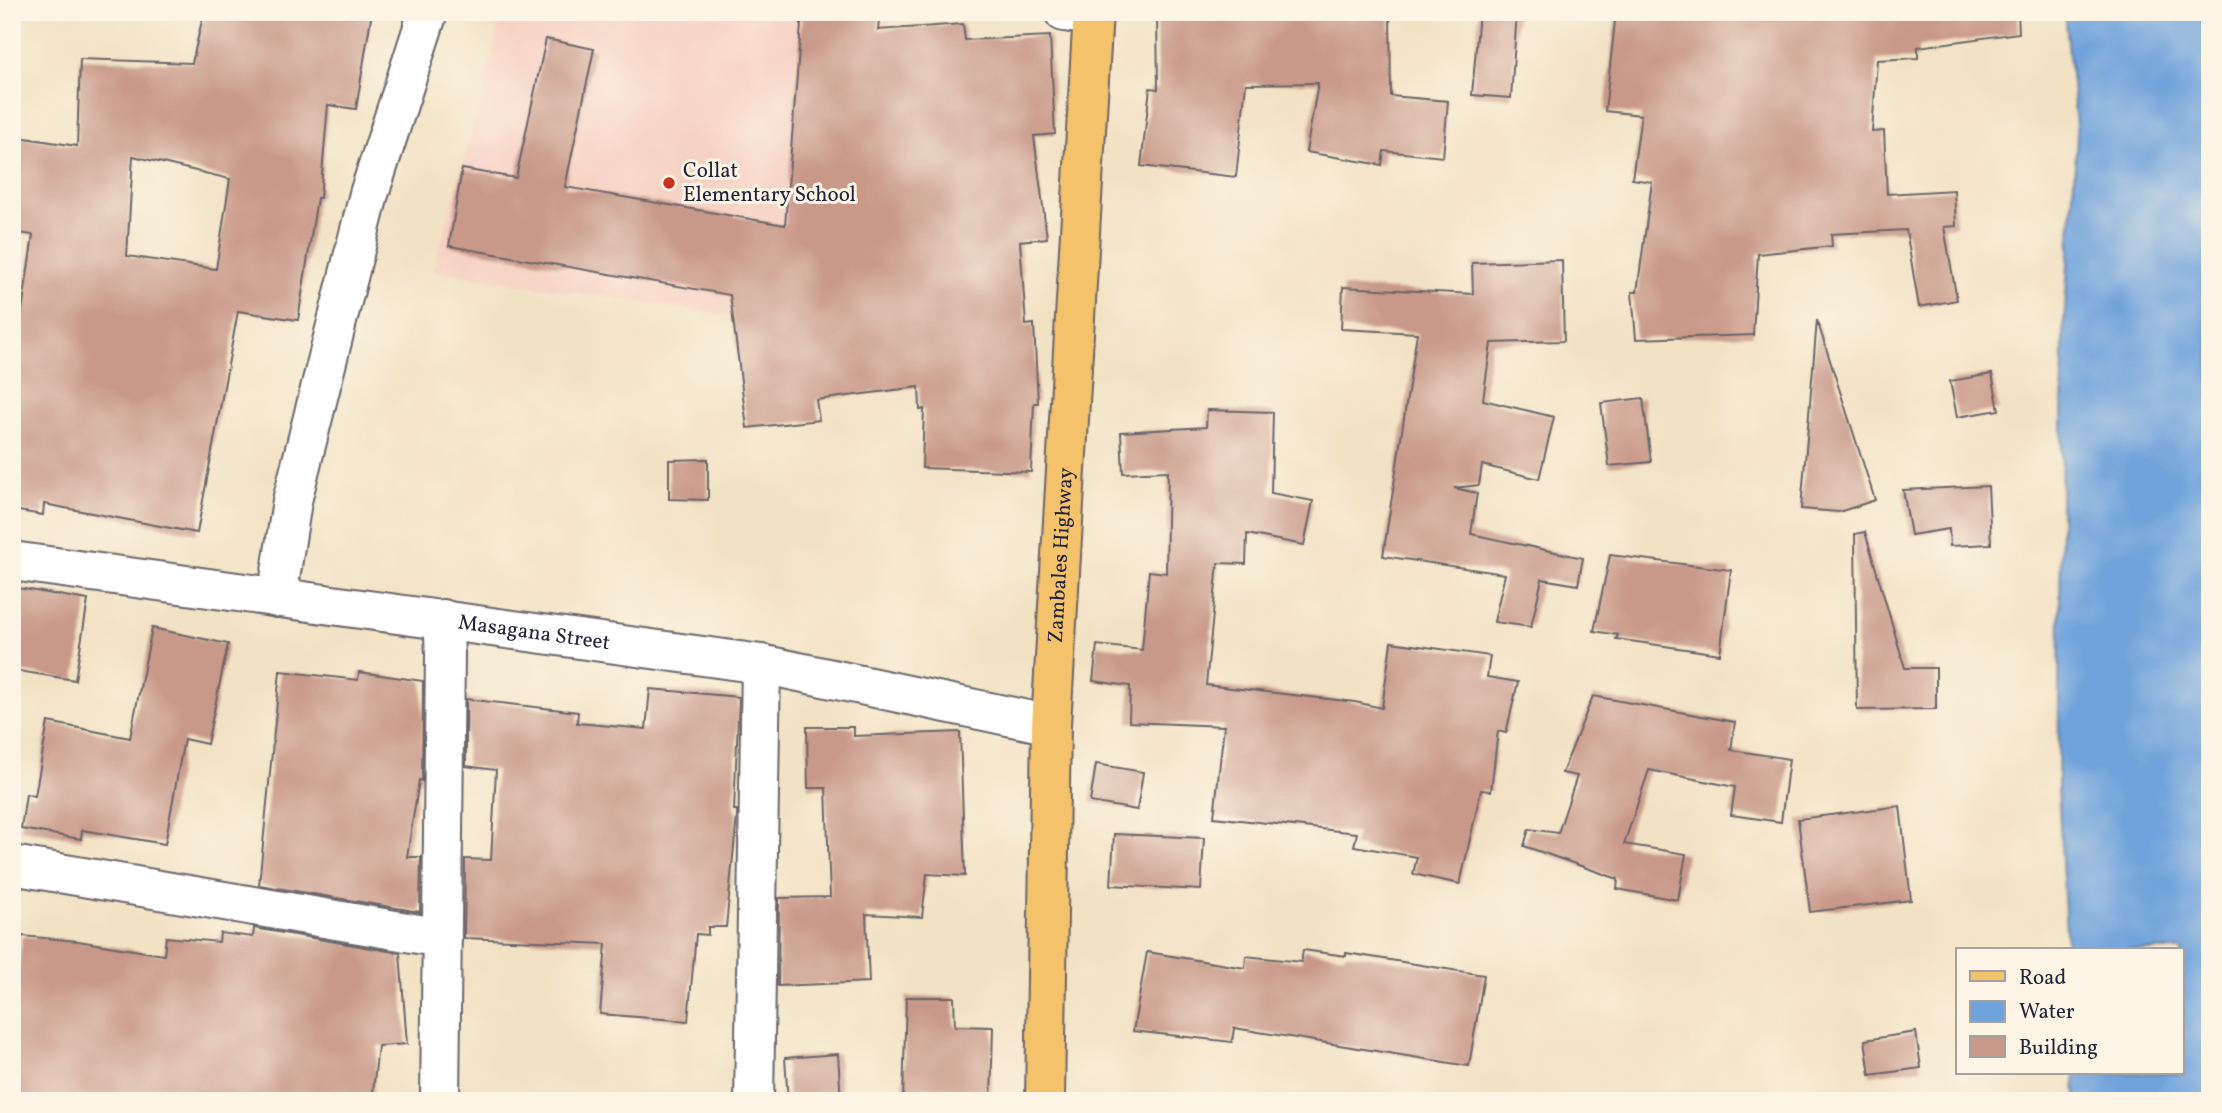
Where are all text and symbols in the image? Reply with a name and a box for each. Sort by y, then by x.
place label: Collat Elementary School [683,157,856,210]
marker: Collat Elementary School [661,175,677,191]
street label: Zambales Highway [1041,466,1081,644]
street label: Masagana Street [456,608,612,658]
legend [1956,948,2184,1074]
text: Road [2019,964,2066,993]
text: Water [2019,998,2075,1027]
text: Building [2019,1034,2098,1063]

